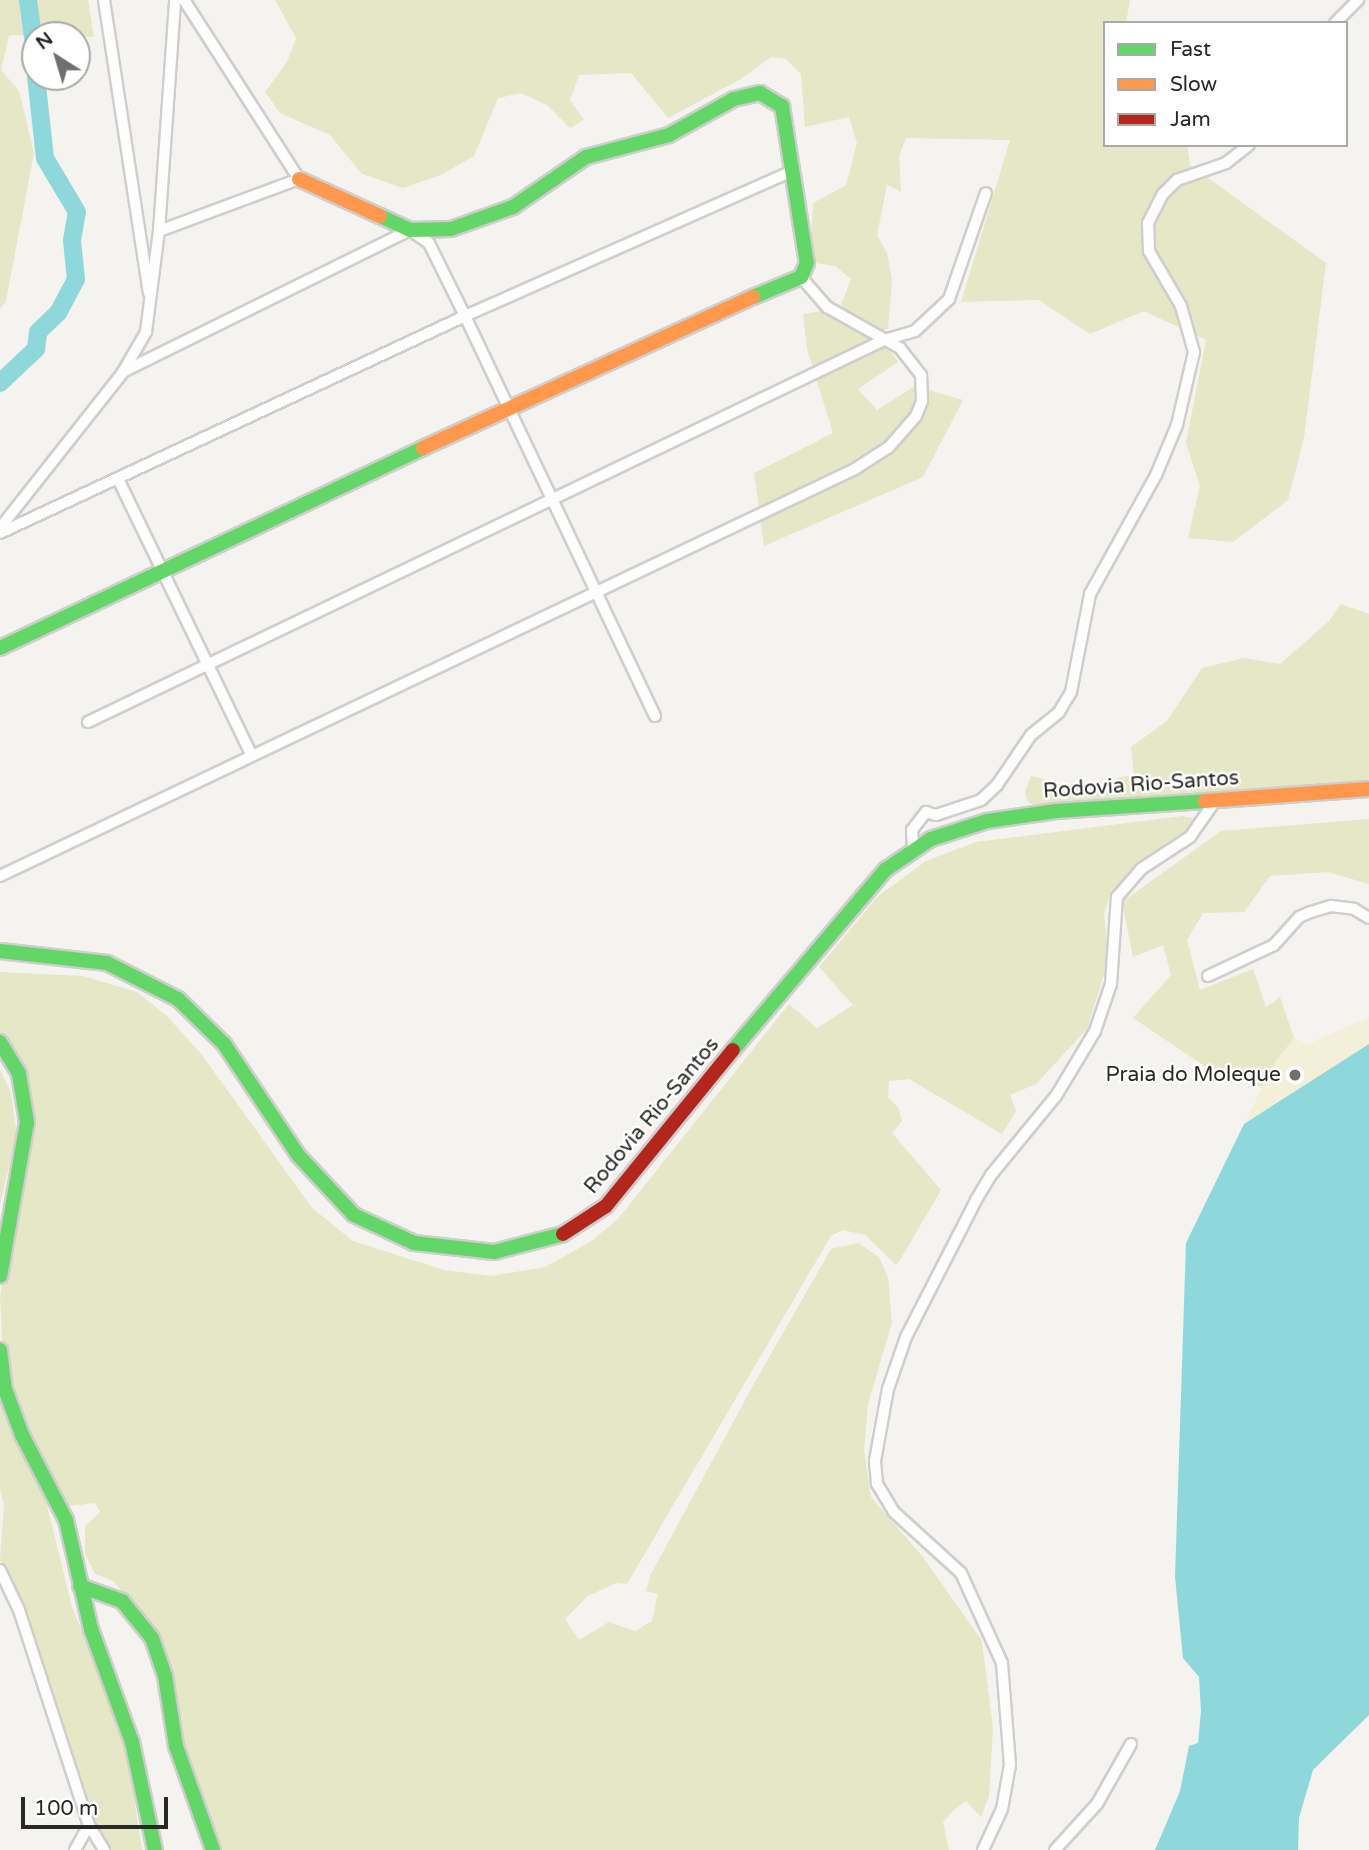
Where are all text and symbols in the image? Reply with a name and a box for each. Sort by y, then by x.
north arrow [21,21,91,91]
legend [1103,21,1348,147]
text: N [32,27,57,54]
text: Fast [1170,37,1211,62]
text: Slow [1170,72,1217,97]
text: Jam [1170,107,1211,132]
street label: Rodovia Rio-Santos [1042,766,1240,804]
street label: Rodovia Rio-Santos [579,1033,725,1199]
place label: Praia do Moleque [1105,1062,1281,1088]
marker: Praia do Moleque [1287,1067,1303,1083]
scale bar [24,1784,172,1828]
text: 100 m [34,1796,98,1821]

